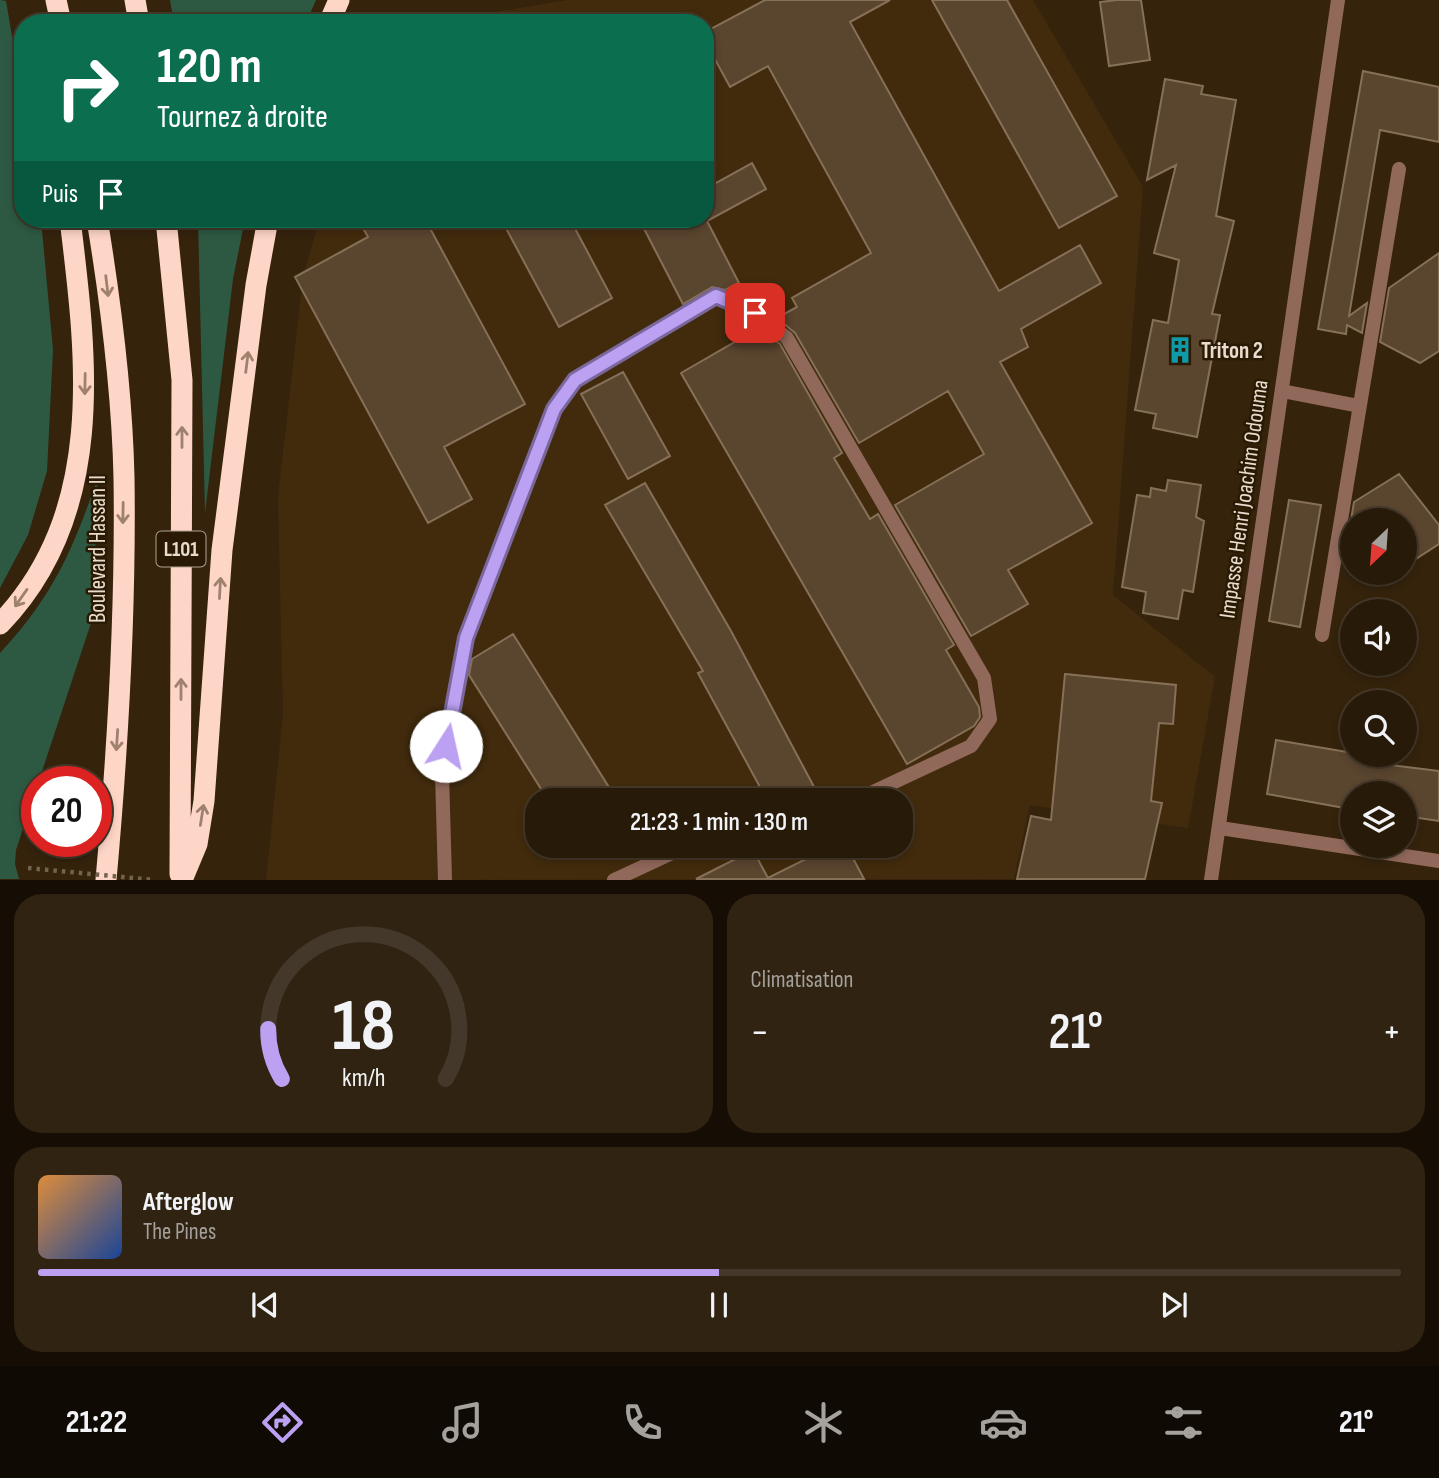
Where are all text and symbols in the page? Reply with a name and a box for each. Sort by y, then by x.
text: 120 m [157,38,262,97]
icon: right [42,42,133,133]
text: Tournez à droite [157,98,328,137]
icon: arrive [92,175,130,213]
text: Puis [42,179,78,210]
one-way arrow [101,274,114,297]
pin [725,283,785,343]
icon: arrive [736,294,774,332]
building icon: Triton 2 [1165,335,1195,365]
place label: Triton 2 [1201,337,1263,365]
one-way arrow [241,351,254,374]
one-way arrow [79,372,92,395]
street label: Impasse Henri Joachim Odouma [1213,378,1275,620]
one-way arrow [175,426,188,449]
street label: Boulevard Hassan II [84,475,112,623]
one-way arrow [117,501,130,524]
north arrow [1340,508,1418,584]
map controls [1340,508,1417,858]
road number: L101 [156,532,206,566]
one-way arrow [214,577,227,600]
one-way arrow [14,588,28,607]
button: sound [1340,599,1417,676]
one-way arrow [174,678,188,701]
button: search [1340,690,1417,767]
position arrow [409,709,483,783]
one-way arrow [110,728,123,751]
speed limit sign: 20 [21,766,112,857]
button: layers [1340,781,1417,858]
one-way arrow [196,804,209,827]
text: 21:23 · 1 min · 130 m [630,807,808,838]
text: Climatisation [751,966,853,994]
text: 18 [332,984,395,1072]
text: 21° [1048,1001,1103,1064]
text: − [751,1010,769,1055]
text: + [1382,1010,1401,1055]
text: km/h [342,1063,385,1094]
text: Afterglow [143,1187,234,1218]
text: The Pines [143,1218,216,1246]
icon: previous [246,1286,284,1324]
icon: pause [700,1286,738,1324]
icon: next [1155,1286,1193,1324]
icon: directions [258,1398,307,1447]
icon: music [438,1398,487,1447]
icon: phone [618,1398,667,1447]
icon: climate [799,1398,848,1447]
icon: car [979,1398,1028,1447]
icon: filters [1159,1398,1208,1447]
text: 21:22 [66,1403,127,1442]
text: 21° [1339,1403,1373,1442]

